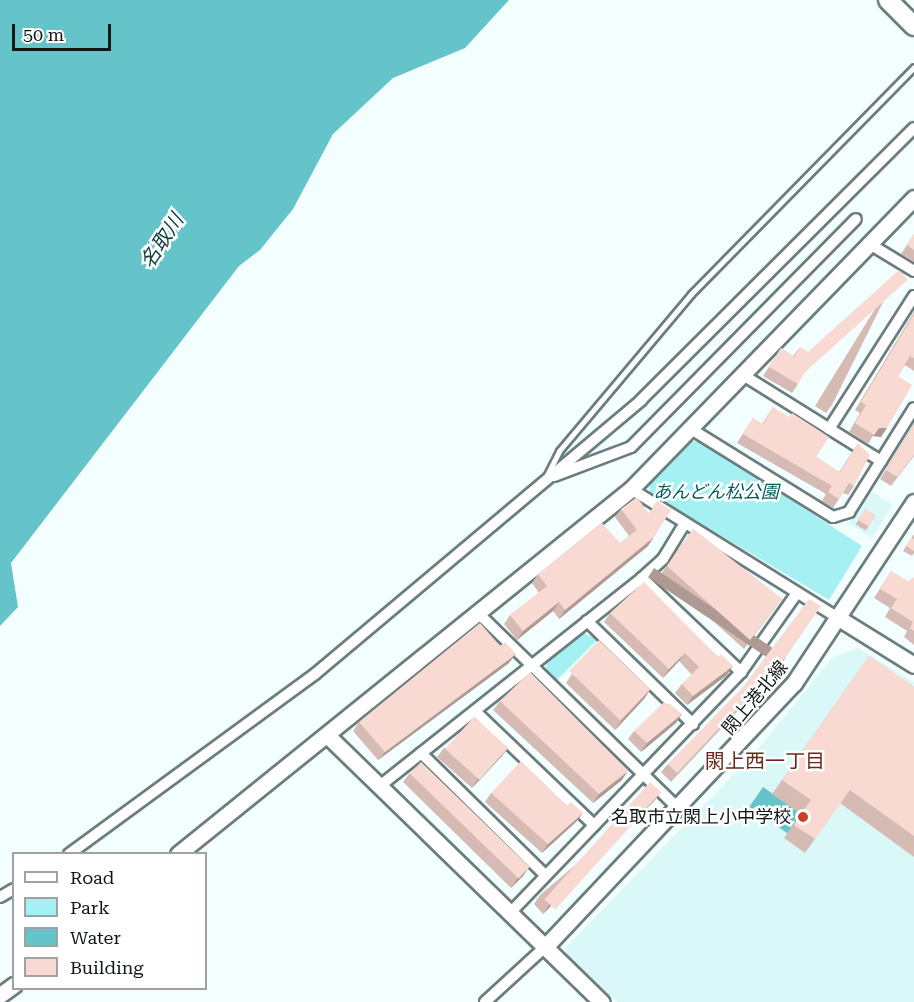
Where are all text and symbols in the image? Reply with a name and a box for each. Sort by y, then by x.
scale bar [15,12,114,50]
text: 50 m [23,24,64,45]
water label: 名取川 [136,209,188,273]
park label: あんどん松公園 [653,481,779,503]
street label: 閖上港北線 [718,657,792,739]
district label: 閖上西一丁目 [705,749,825,773]
place label: 名取市立閖上小中学校 [611,806,791,828]
marker: 名取市立閖上小中学校 [796,810,810,824]
legend [12,852,207,990]
text: Road [70,867,114,888]
text: Park [70,897,110,918]
text: Water [70,927,121,948]
text: Building [70,957,144,978]

